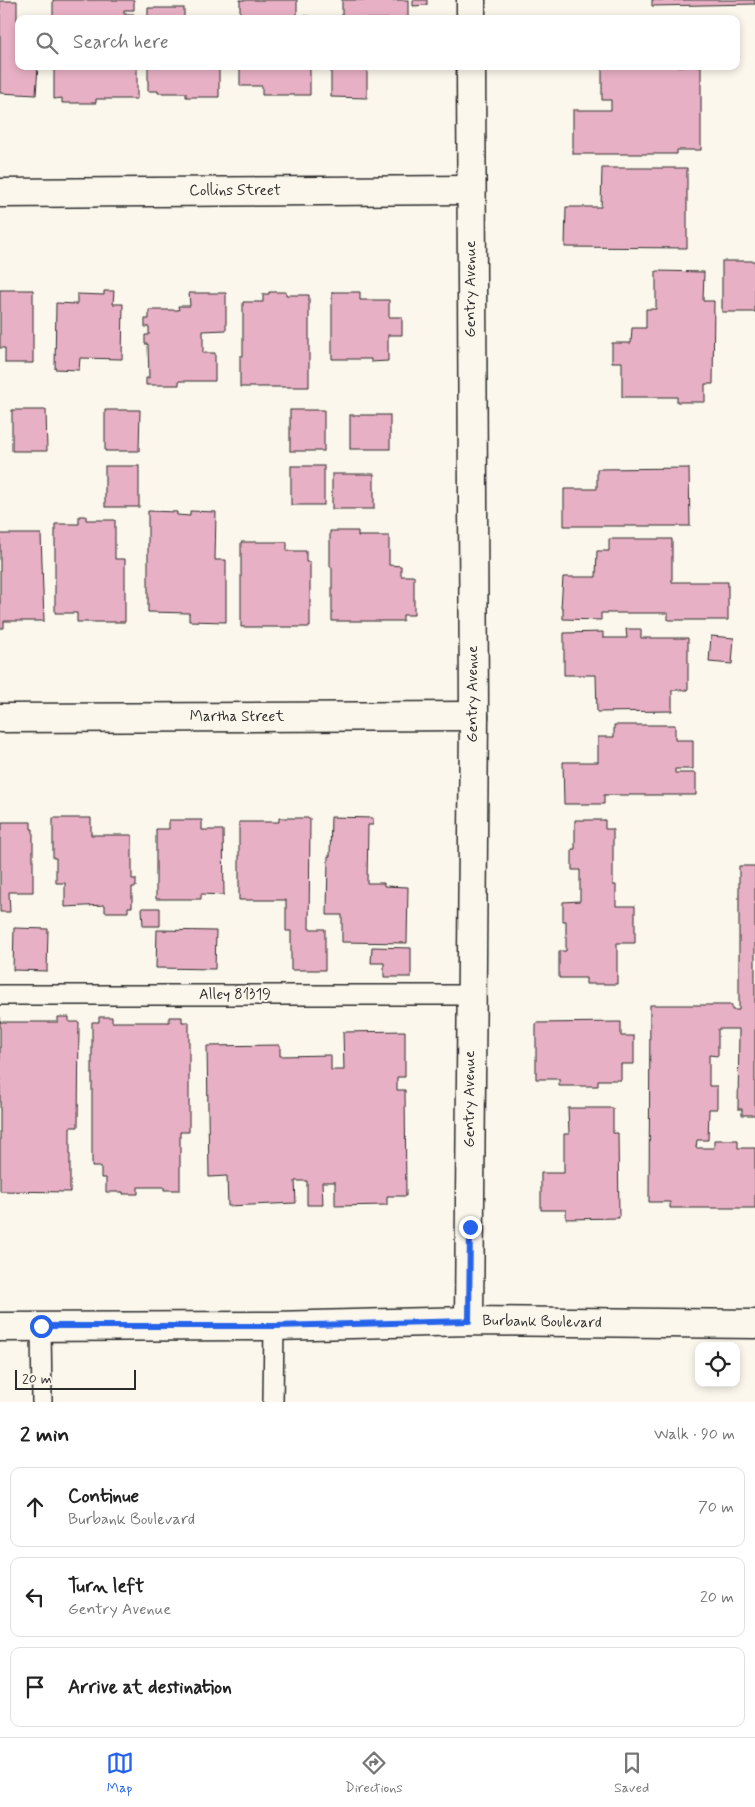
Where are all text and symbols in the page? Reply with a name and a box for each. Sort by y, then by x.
search box [15,15,740,70]
icon: search [33,29,61,57]
text: Search here [73,30,169,55]
street label: Collins Street [189,181,281,201]
street label: Gentry Avenue [461,241,481,337]
street label: Gentry Avenue [463,646,483,742]
street label: Martha Street [190,707,284,727]
street label: Alley 81319 [199,985,271,1005]
street label: Gentry Avenue [460,1051,480,1147]
route end [459,1216,482,1239]
street label: Burbank Boulevard [482,1311,602,1333]
route start [30,1315,53,1338]
map controls [695,1342,740,1387]
button: locate [695,1342,740,1387]
scale bar [15,1367,136,1390]
text: 20 m [22,1370,52,1388]
text: 2 min [20,1421,69,1449]
text: Walk · 90 m [654,1424,735,1445]
text: Continue [68,1484,139,1509]
icon: ahead [21,1493,49,1521]
text: 70 m [698,1497,734,1518]
text: Burbank Boulevard [68,1509,195,1530]
text: Turn left [68,1574,144,1599]
icon: left [21,1583,49,1611]
text: 20 m [700,1587,734,1608]
text: Gentry Avenue [68,1599,171,1620]
icon: arrive [21,1673,49,1701]
text: Arrive at destination [68,1675,232,1700]
tab: Map [106,1749,134,1797]
tab: Directions [345,1749,403,1797]
tab: Saved [614,1749,649,1797]

